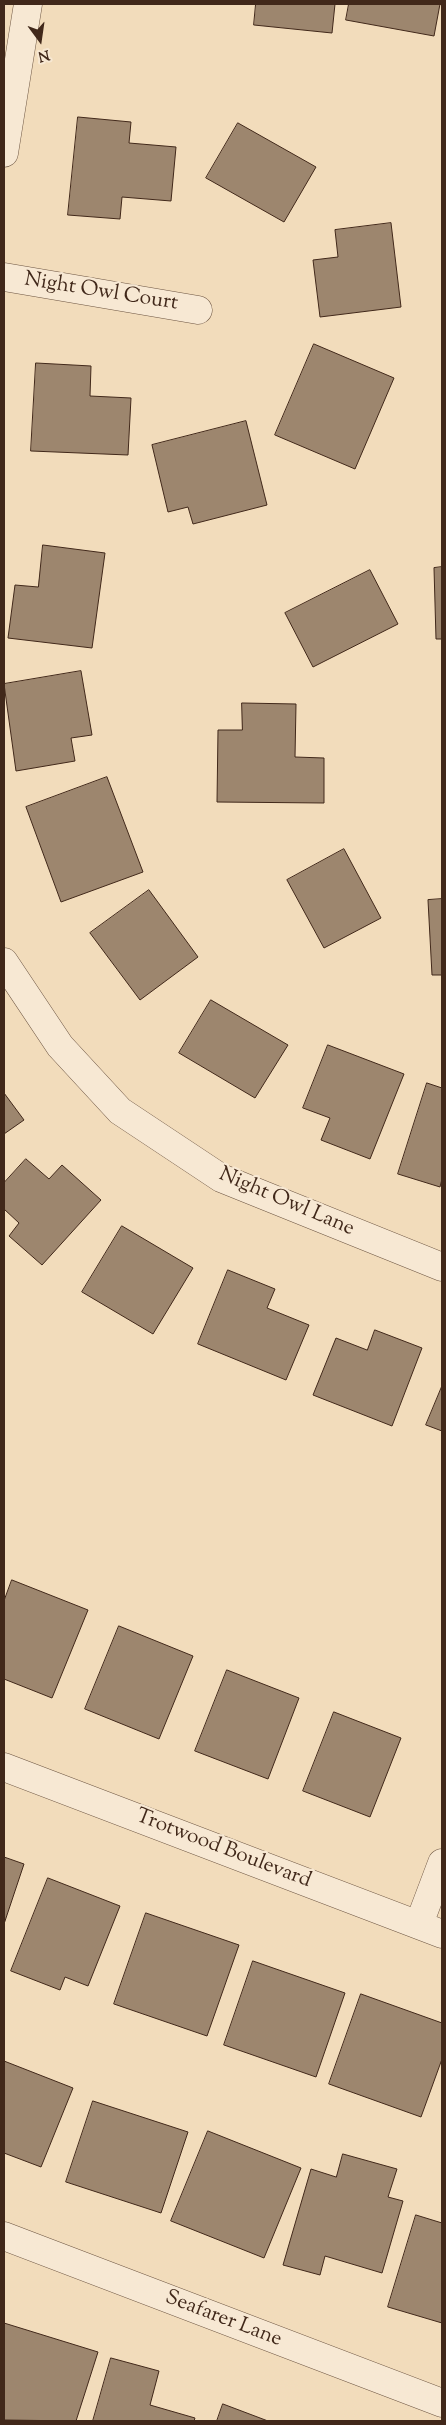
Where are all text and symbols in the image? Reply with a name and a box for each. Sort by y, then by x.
north arrow [15,15,65,65]
text: N [36,43,51,66]
street label: Night Owl Court [22,268,180,318]
street label: Night Owl Lane [214,1163,358,1243]
street label: Trotwood Boulevard [132,1805,314,1895]
street label: Seafarer Lane [161,2286,285,2354]

